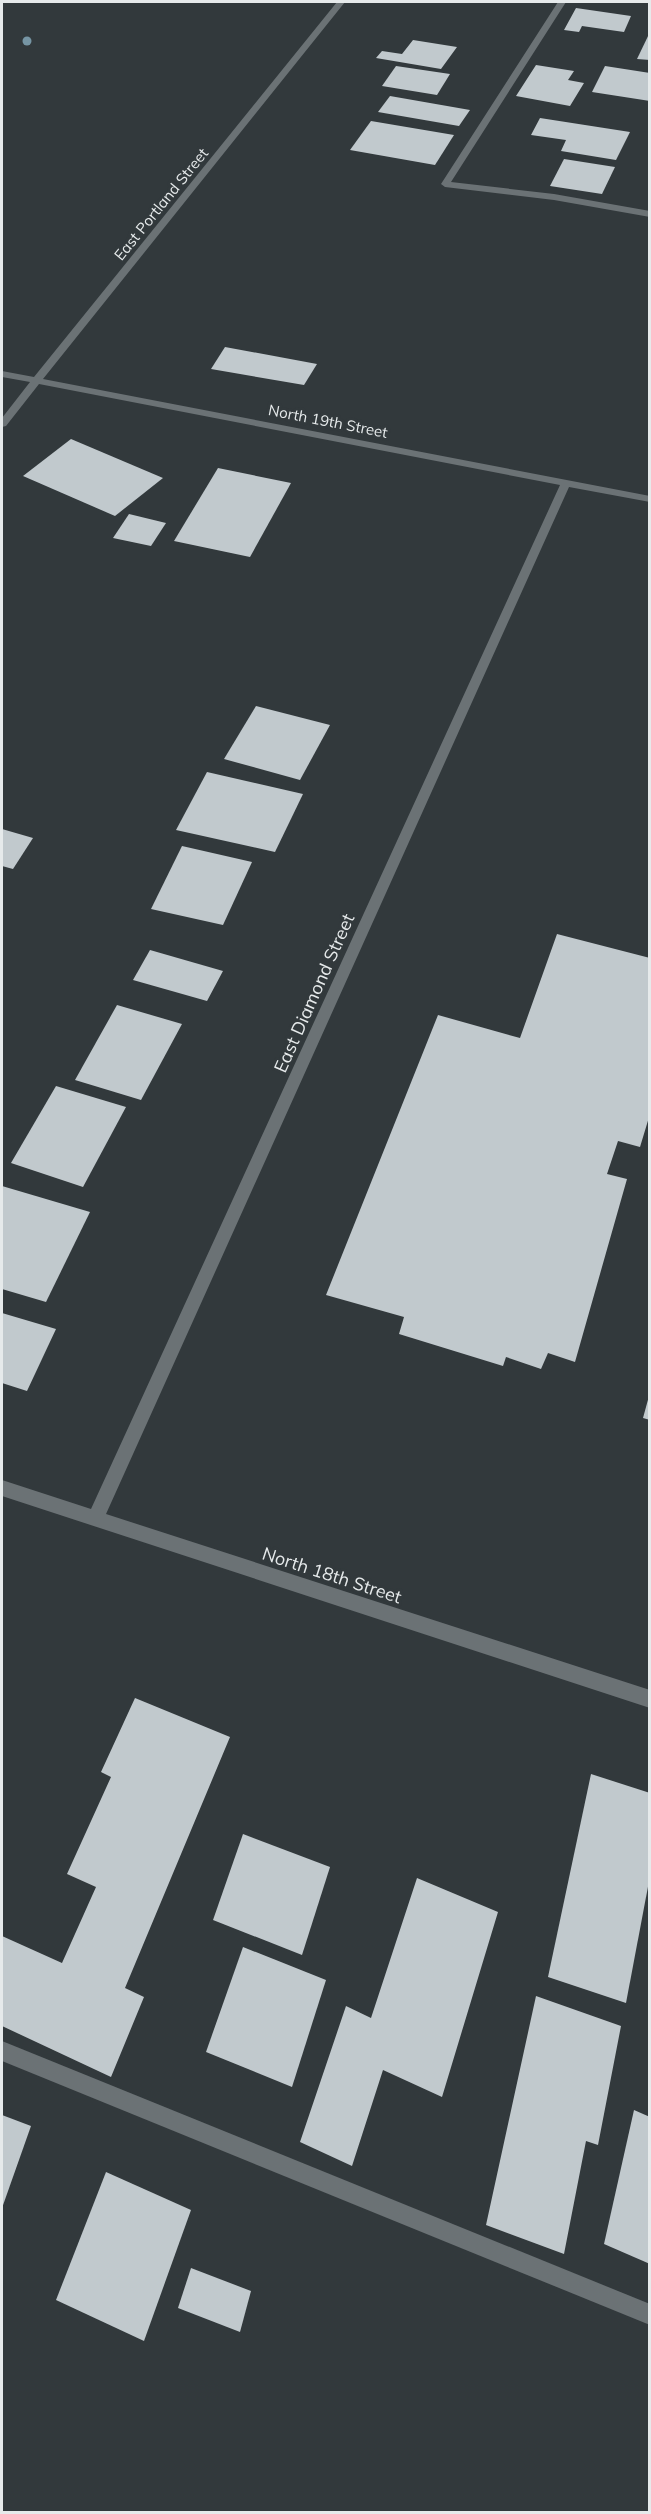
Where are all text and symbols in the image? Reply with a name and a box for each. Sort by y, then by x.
street label: East Portland Street [110,144,212,264]
street label: North 19th Street [267,400,389,442]
street label: East Diamond Street [269,910,359,1076]
street label: North 18th Street [259,1542,405,1608]

